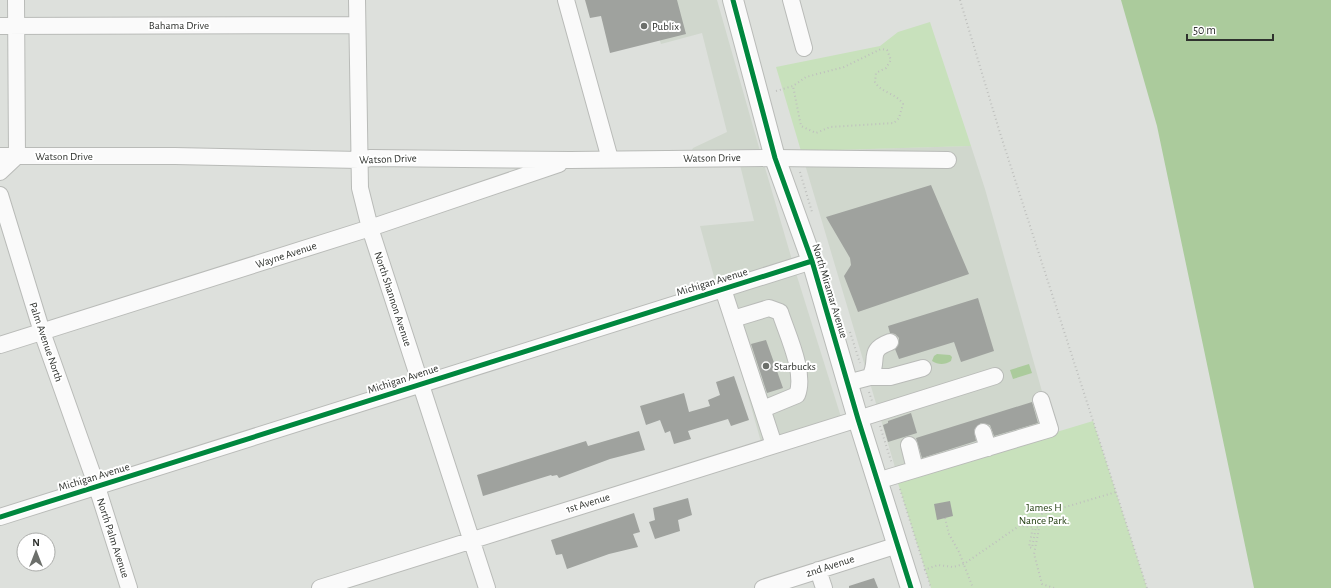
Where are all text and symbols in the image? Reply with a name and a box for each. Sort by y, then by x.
scale bar [1187,16,1273,42]
street label: Bahama Drive [149,20,209,31]
marker: Publix [639,21,649,31]
place label: Publix [652,21,679,32]
text: 50 m [1193,24,1216,36]
street label: Watson Drive [35,151,93,162]
street label: Watson Drive [359,152,417,166]
street label: Watson Drive [683,152,741,164]
street label: Wayne Avenue [254,240,318,270]
street label: North Miramar Avenue [810,242,850,340]
street label: North Shannon Avenue [372,250,414,348]
street label: Michigan Avenue [675,266,749,298]
street label: Palm Avenue North [27,301,65,383]
marker: Starbucks [761,361,771,371]
place label: Starbucks [774,361,816,372]
street label: Michigan Avenue [366,362,440,396]
street label: Michigan Avenue [57,461,131,493]
street label: 1st Avenue [565,491,611,515]
street label: North Palm Avenue [95,497,131,579]
park label: James H Nance Park. [1019,502,1069,526]
north arrow [16,532,56,572]
text: N [32,537,40,548]
street label: 2nd Avenue [804,553,856,579]

